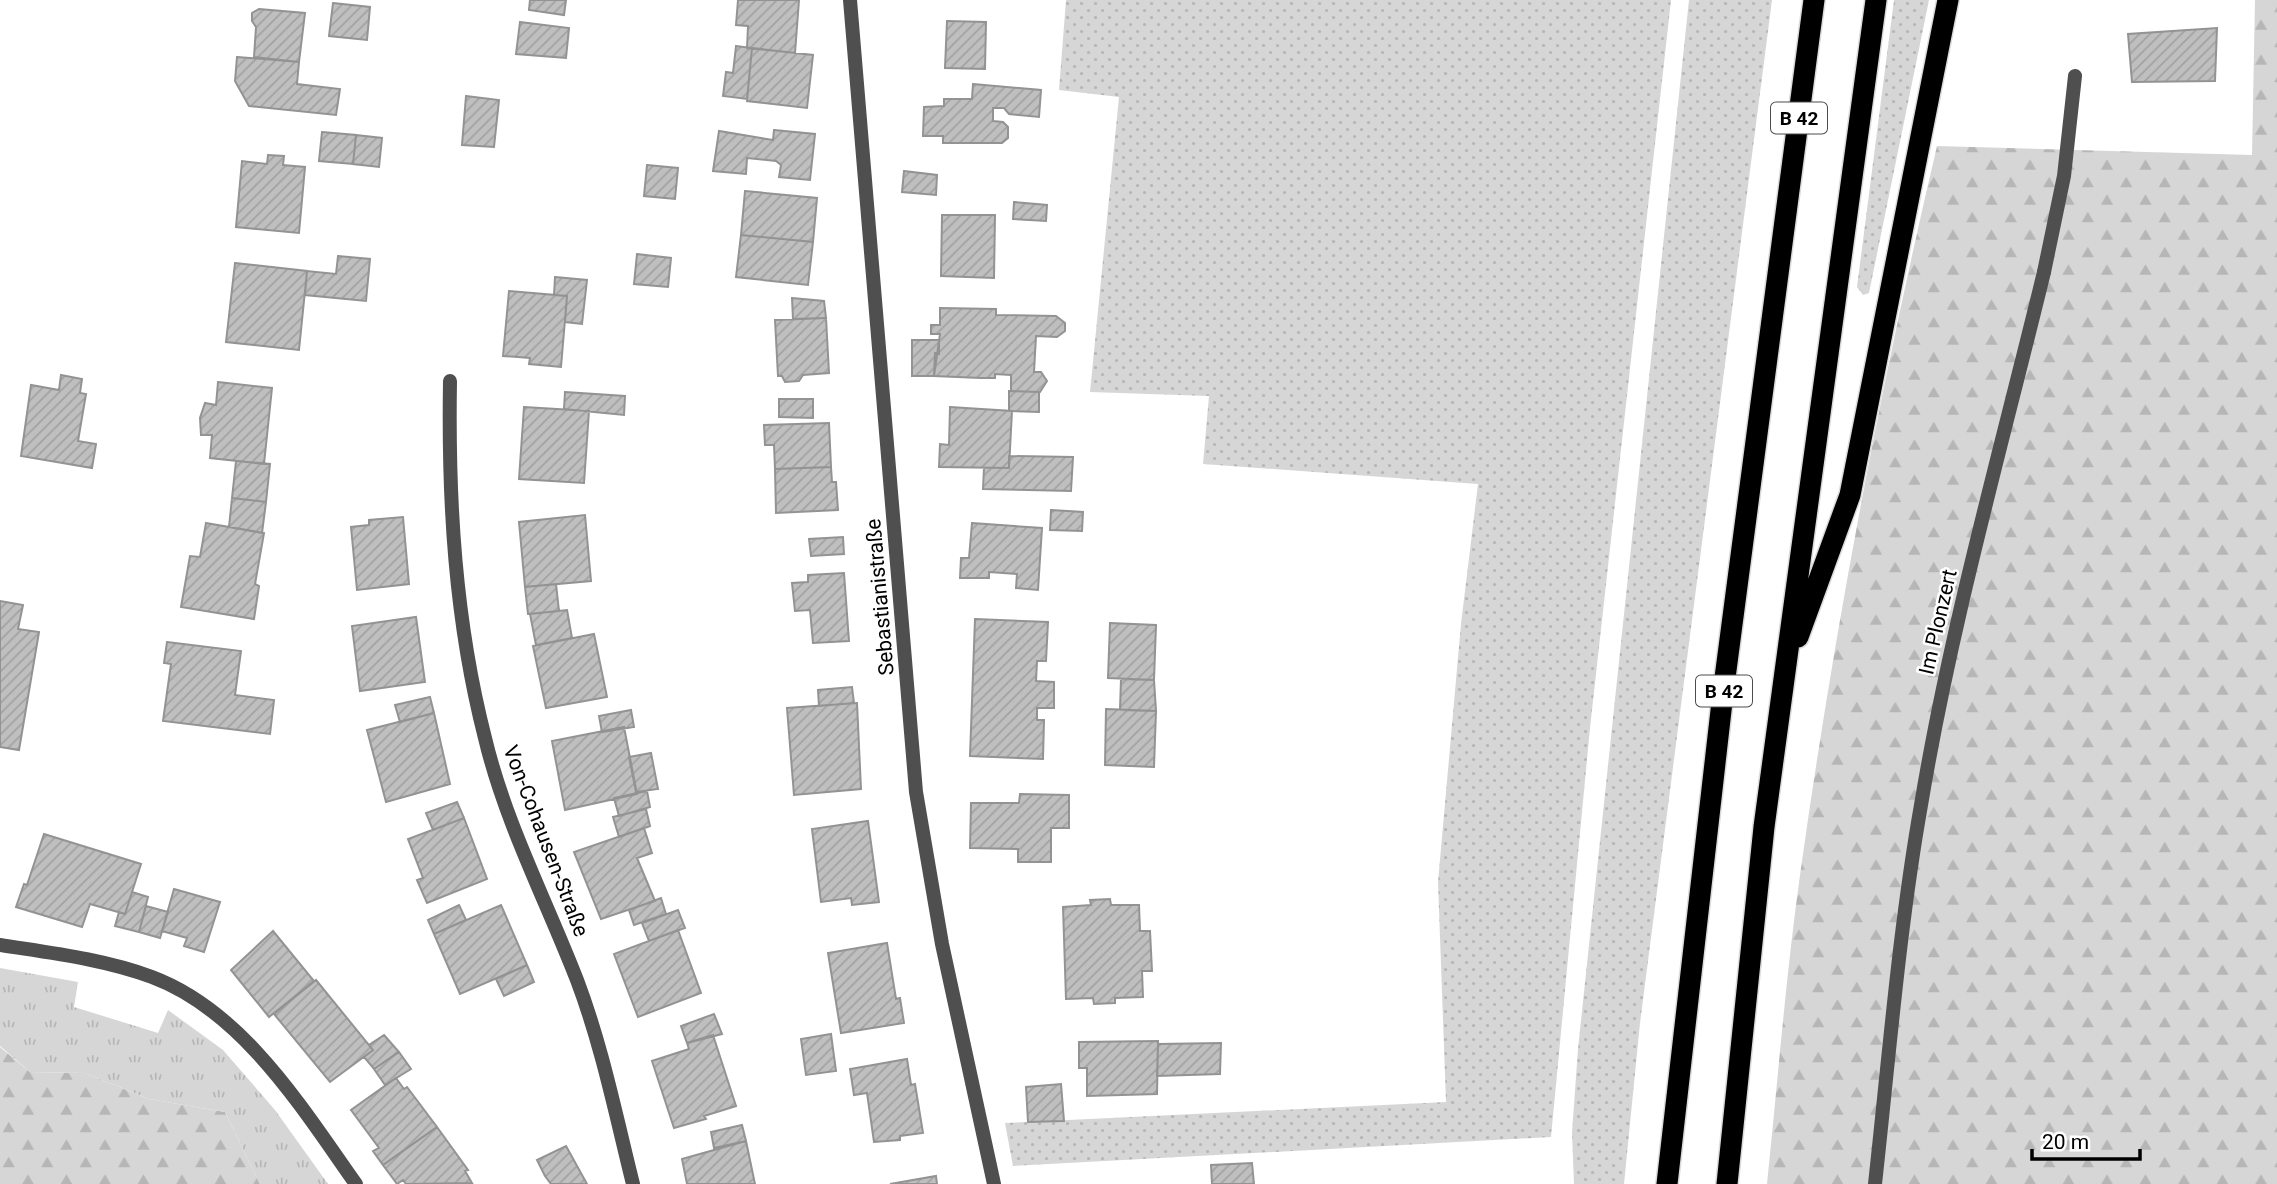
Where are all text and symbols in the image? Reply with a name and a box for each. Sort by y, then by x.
road number: B 42 [1771,102,1827,134]
street label: Sebastianistraße [861,518,899,676]
street label: Im Plonzert [1914,567,1962,677]
road number: B 42 [1696,676,1752,706]
street label: Von-Cohausen-Straße [498,742,594,940]
scale bar [2032,1118,2140,1162]
text: 20 m [2042,1130,2089,1154]

